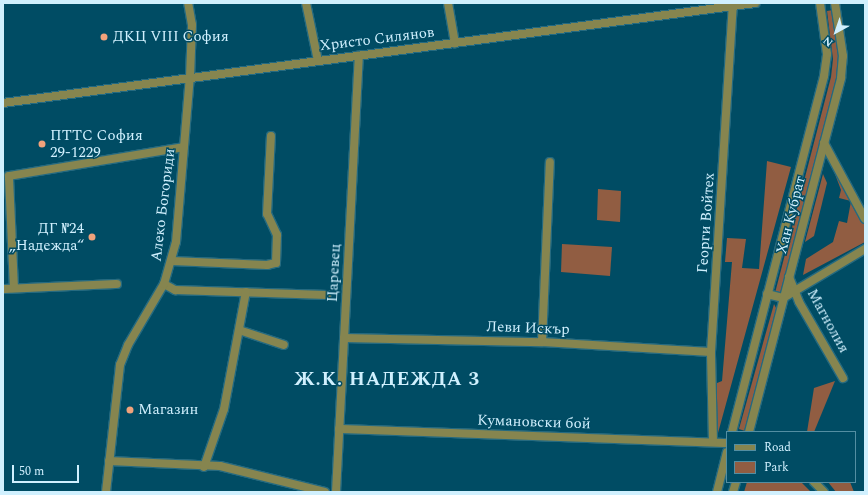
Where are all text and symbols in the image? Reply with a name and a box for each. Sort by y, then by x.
north arrow [816,12,856,52]
street label: Христо Силянов [319,23,435,55]
place label: ДКЦ VIII София [113,28,229,46]
marker: ДКЦ VIII София [98,31,110,43]
text: N [819,32,837,51]
place label: ПТТС София 29-1229 [50,126,143,161]
marker: ПТТС София 29-1229 [37,139,47,149]
street label: Алеко Богориди [147,147,179,263]
street label: Георги Войтех [694,172,718,274]
street label: Хан Кубрат [773,174,809,256]
place label: ДГ №24 „Надежда“ [9,219,84,254]
marker: ДГ №24 „Надежда“ [87,232,97,242]
street label: Царевец [323,243,345,303]
street label: Магнолия [803,286,853,356]
street label: Леви Искър [486,318,570,338]
district label: Ж.К. НАДЕЖДА 3 [294,369,480,391]
place label: Магазин [138,401,198,419]
marker: Магазин [125,405,135,415]
street label: Кумановски бой [477,411,591,433]
legend [726,431,856,483]
text: Road [764,438,791,457]
scale bar [14,457,81,483]
text: Park [764,458,789,477]
text: 50 m [19,462,44,481]

